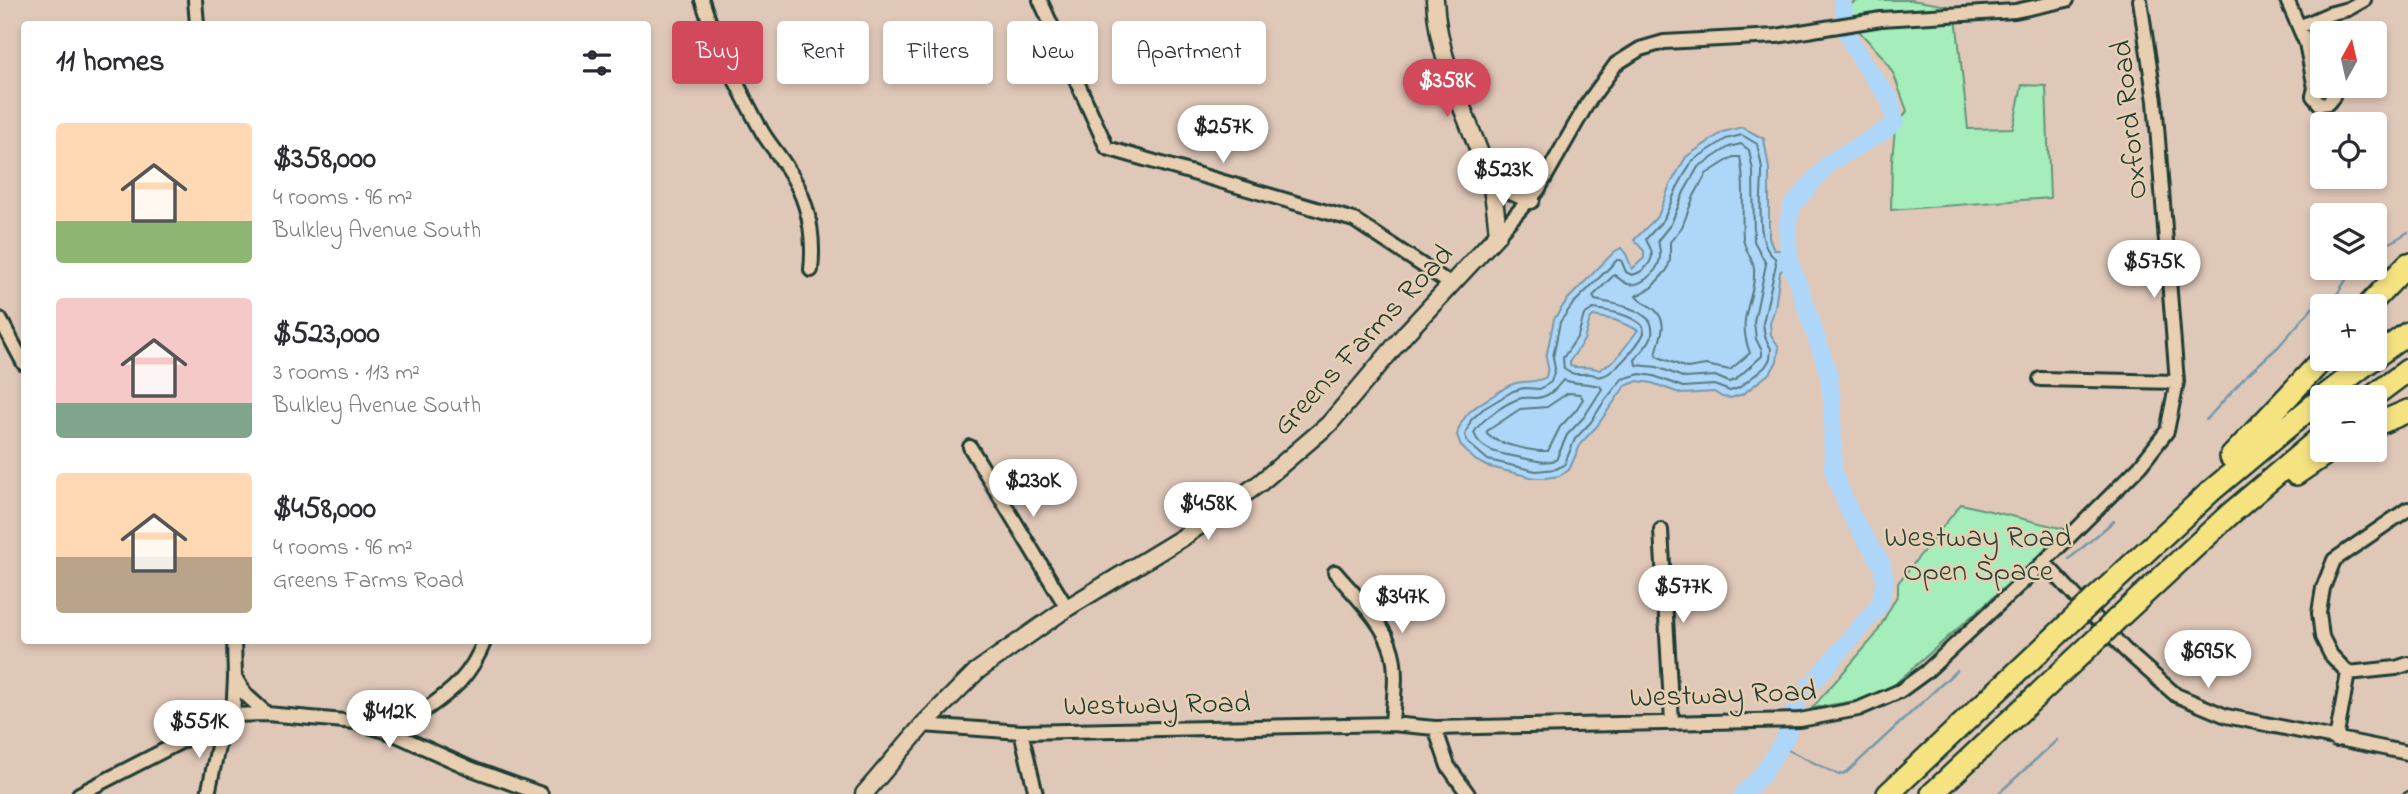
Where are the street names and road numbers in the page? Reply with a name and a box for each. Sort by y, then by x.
street label: Oxford Road [2101,38,2161,201]
street label: Greens Farms Road [1263,235,1465,447]
street label: Westway Road [1629,671,1818,721]
street label: Westway Road [1063,682,1251,730]

